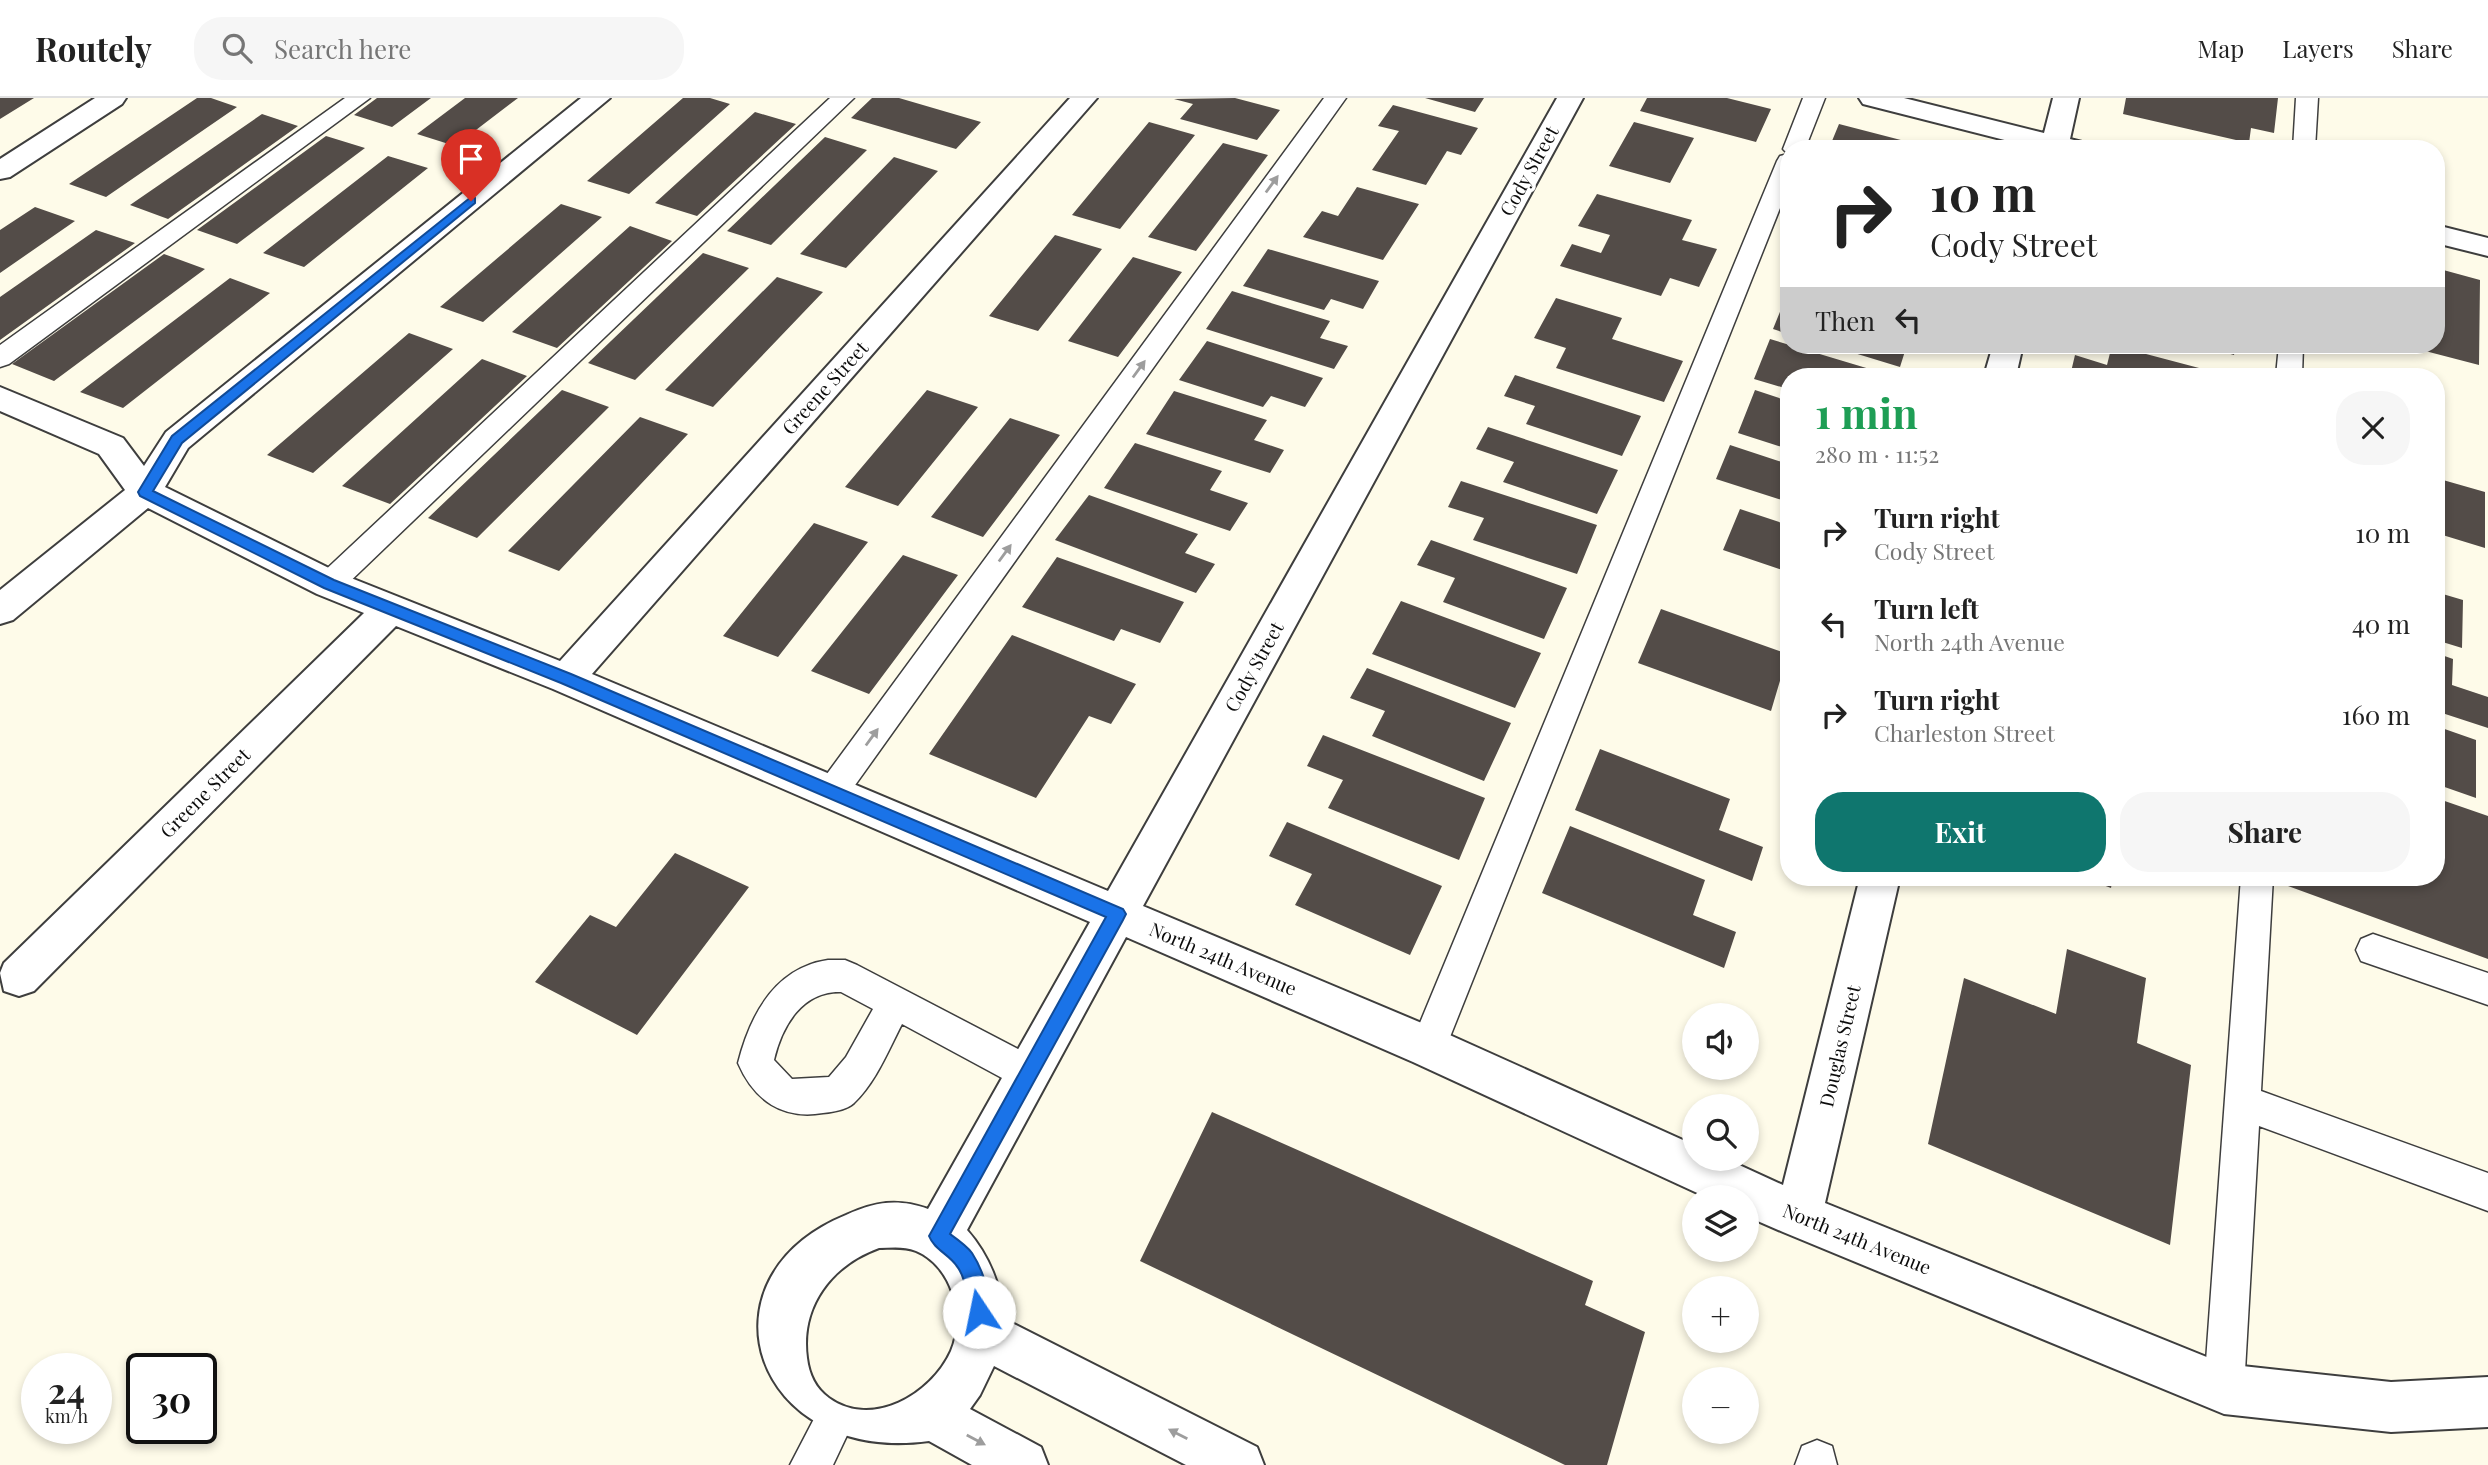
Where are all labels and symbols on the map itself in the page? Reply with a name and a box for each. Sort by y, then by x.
street label: Cody Street [1493,121,1564,220]
pin [441,129,501,201]
one-way arrow [1265,175,1279,193]
street label: Greene Street [775,335,873,440]
one-way arrow [1131,360,1145,378]
one-way arrow [998,544,1012,562]
street label: Cody Street [1218,617,1289,716]
one-way arrow [864,728,878,746]
street label: Greene Street [154,741,255,843]
street label: North 24th Avenue [1146,915,1301,1001]
street label: Douglas Street [1812,982,1866,1109]
street label: North 24th Avenue [1779,1196,1935,1280]
position arrow [942,1275,1016,1349]
speed limit sign: 30 [126,1353,217,1444]
one-way arrow [1168,1428,1188,1439]
one-way arrow [966,1434,986,1445]

